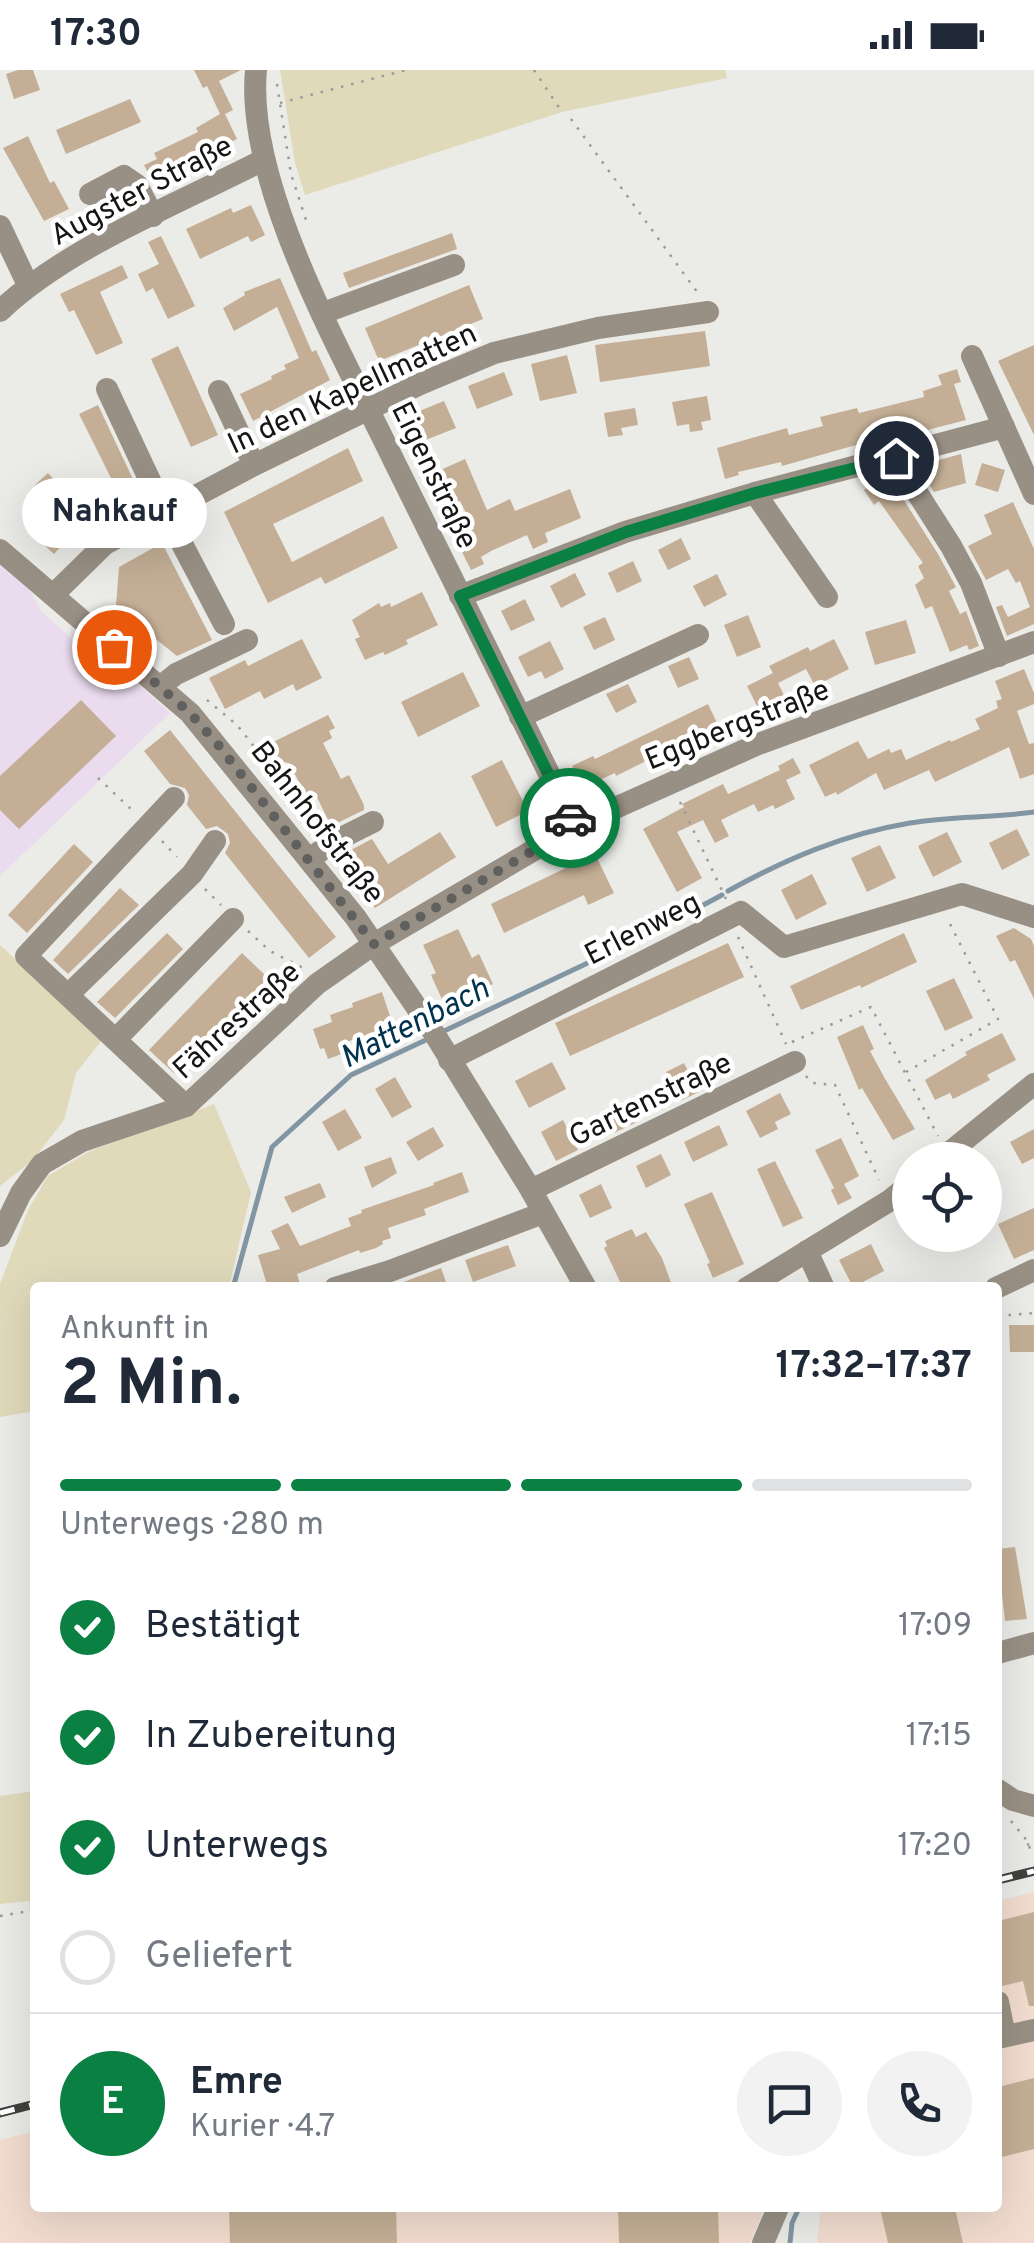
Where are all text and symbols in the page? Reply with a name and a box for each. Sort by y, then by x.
text: 17:30 [50,11,142,60]
street label: Augster Straße [45,129,240,256]
street label: In den Kapellmatten [223,316,484,464]
street label: Eigenstraße [381,396,484,556]
pin [854,416,939,501]
icon: home [869,431,924,486]
callout: Nahkauf [22,477,206,547]
text: Nahkauf [52,493,177,533]
pin [72,605,157,690]
icon: bag [87,620,142,675]
street label: Eggbergstraße [640,673,836,780]
street label: Bahnhofstraße [241,735,391,912]
courier [520,768,620,868]
icon: car [543,791,598,846]
street label: Erlenweg [579,885,707,975]
street label: Fährestraße [166,955,309,1089]
water label: Mattenbach [334,970,497,1079]
street label: Gartenstraße [564,1046,739,1157]
map controls [892,1142,1002,1252]
button: locate [892,1142,1002,1252]
text: Ankunft in [60,1310,209,1350]
text: 17:32–17:37 [776,1343,972,1392]
text: 2 Min. [60,1346,242,1428]
text: Unterwegs · 280 m [60,1506,324,1546]
icon: check [60,1600,115,1655]
text: Bestätigt [145,1603,301,1652]
text: 17:09 [898,1607,972,1647]
icon: check [60,1710,115,1765]
text: In Zubereitung [145,1713,397,1762]
text: 17:15 [906,1717,972,1757]
icon: check [60,1820,115,1875]
text: Unterwegs [145,1823,329,1872]
text: 17:20 [897,1827,972,1867]
text: Geliefert [145,1933,293,1982]
button: chat [737,2051,842,2156]
button: phone [867,2051,972,2156]
text: Emre [190,2059,283,2108]
text: E [101,2079,124,2128]
text: Kurier · 4.7 [190,2108,335,2148]

